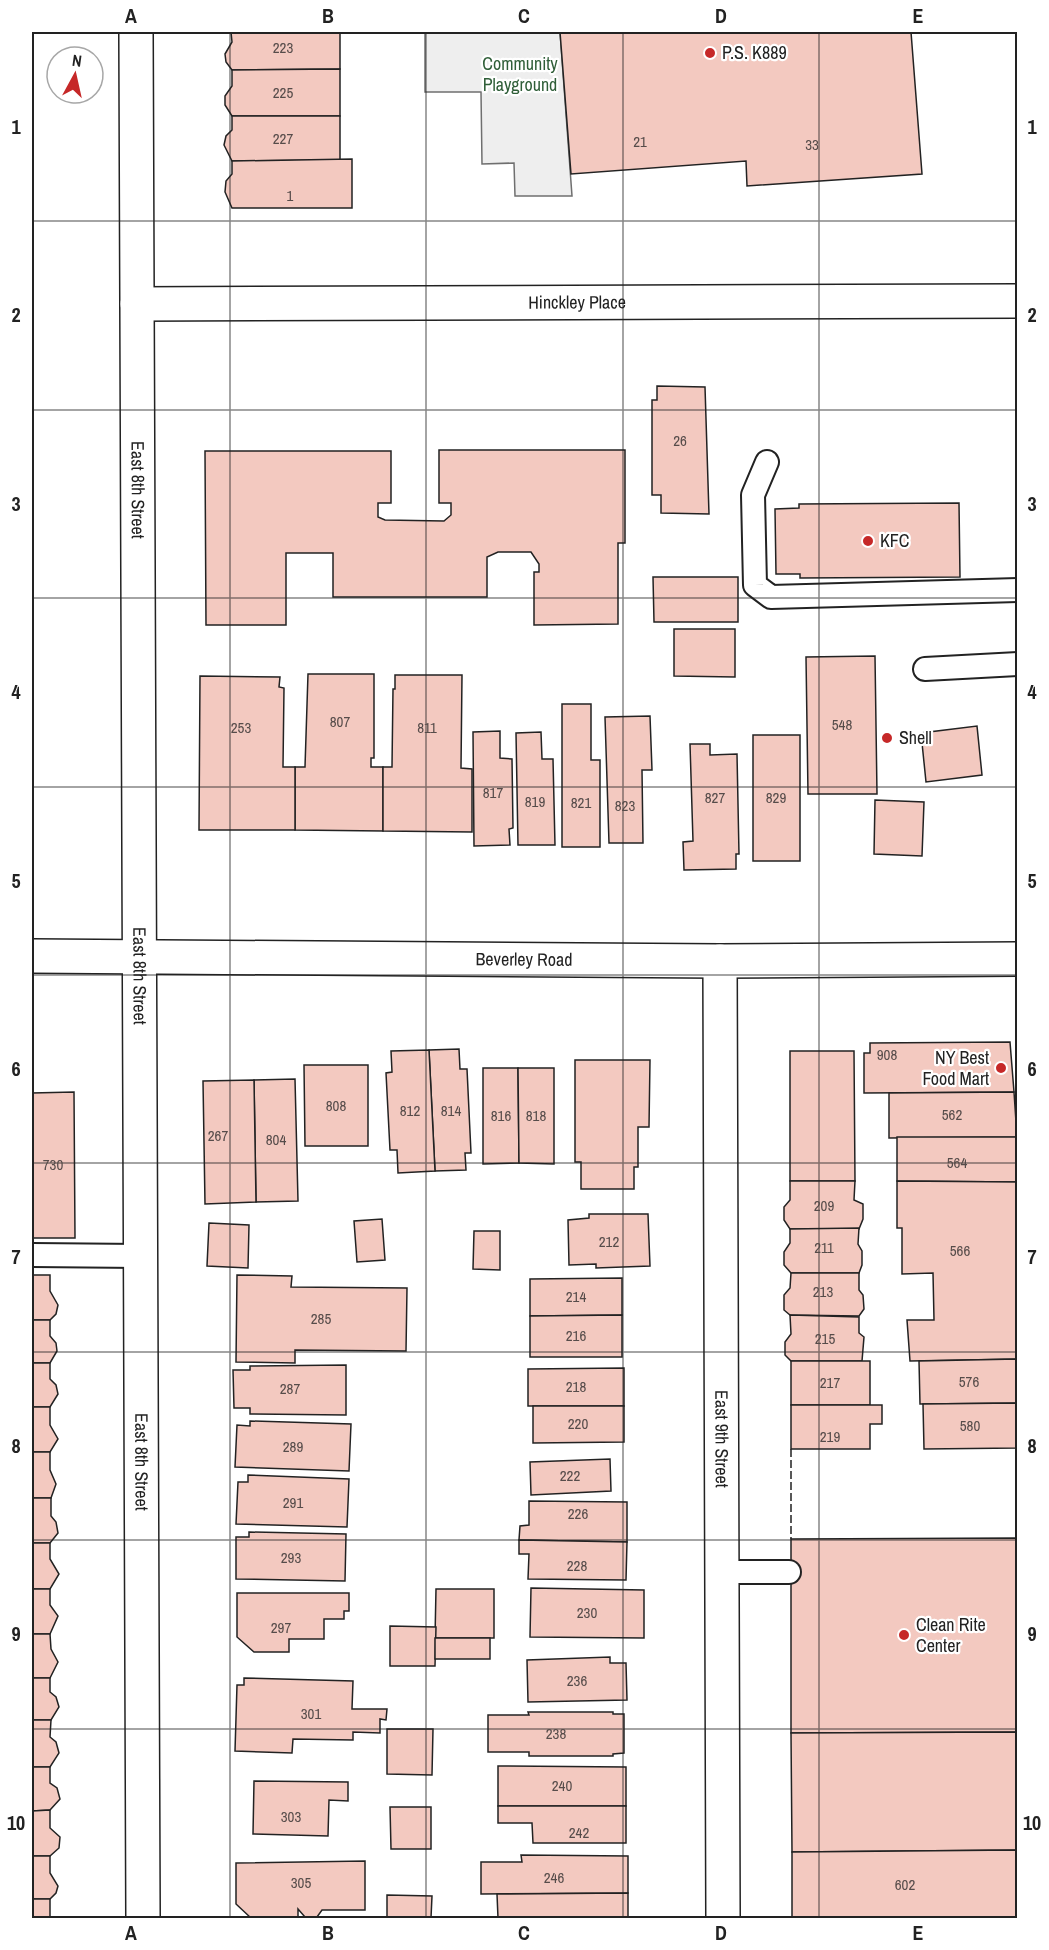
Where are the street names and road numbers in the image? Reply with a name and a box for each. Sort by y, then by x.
street label: Hinckley Place [528,289,626,315]
street label: East 8th Street [126,441,151,539]
street label: East 8th Street [127,927,153,1025]
street label: Beverley Road [475,946,573,972]
street label: East 9th Street [709,1390,735,1488]
street label: East 8th Street [129,1413,154,1511]

